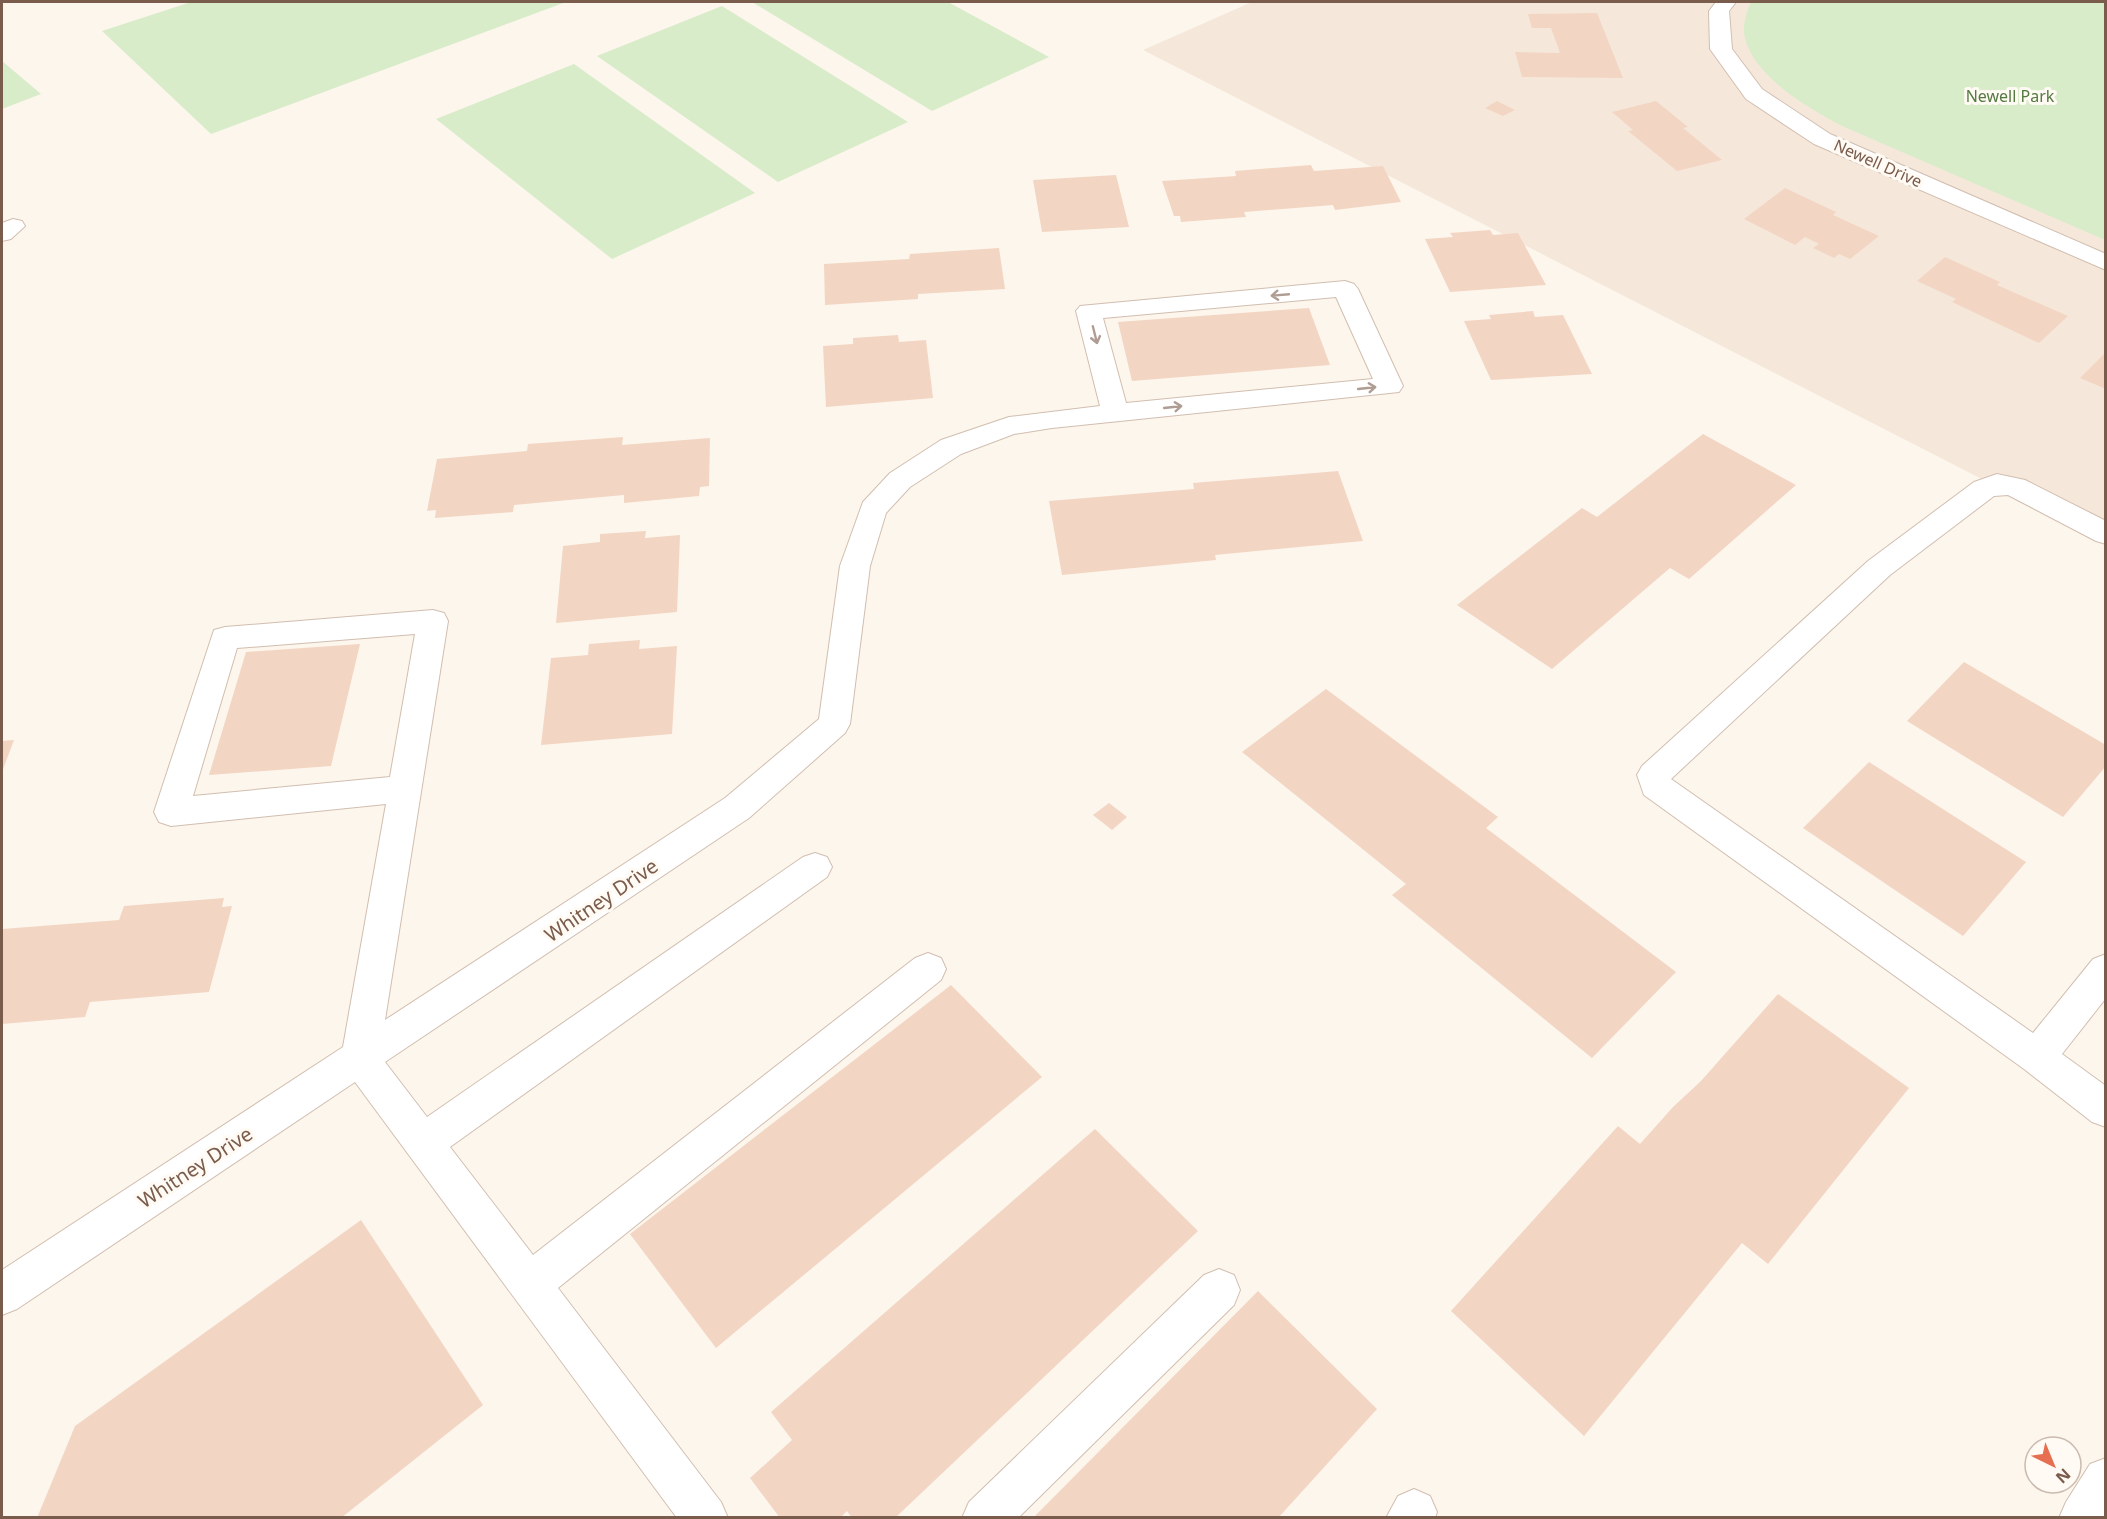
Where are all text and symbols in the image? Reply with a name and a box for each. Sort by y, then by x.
park label: Newell Park [1966,85,2055,107]
street label: Newell Drive [1830,134,1926,192]
one-way arrow [1270,290,1290,301]
one-way arrow [1090,325,1102,344]
one-way arrow [1357,382,1377,393]
one-way arrow [1163,401,1183,412]
street label: Whitney Drive [539,852,663,948]
street label: Whitney Drive [133,1120,257,1214]
north arrow [2023,1435,2083,1495]
text: N [2051,1463,2075,1488]

